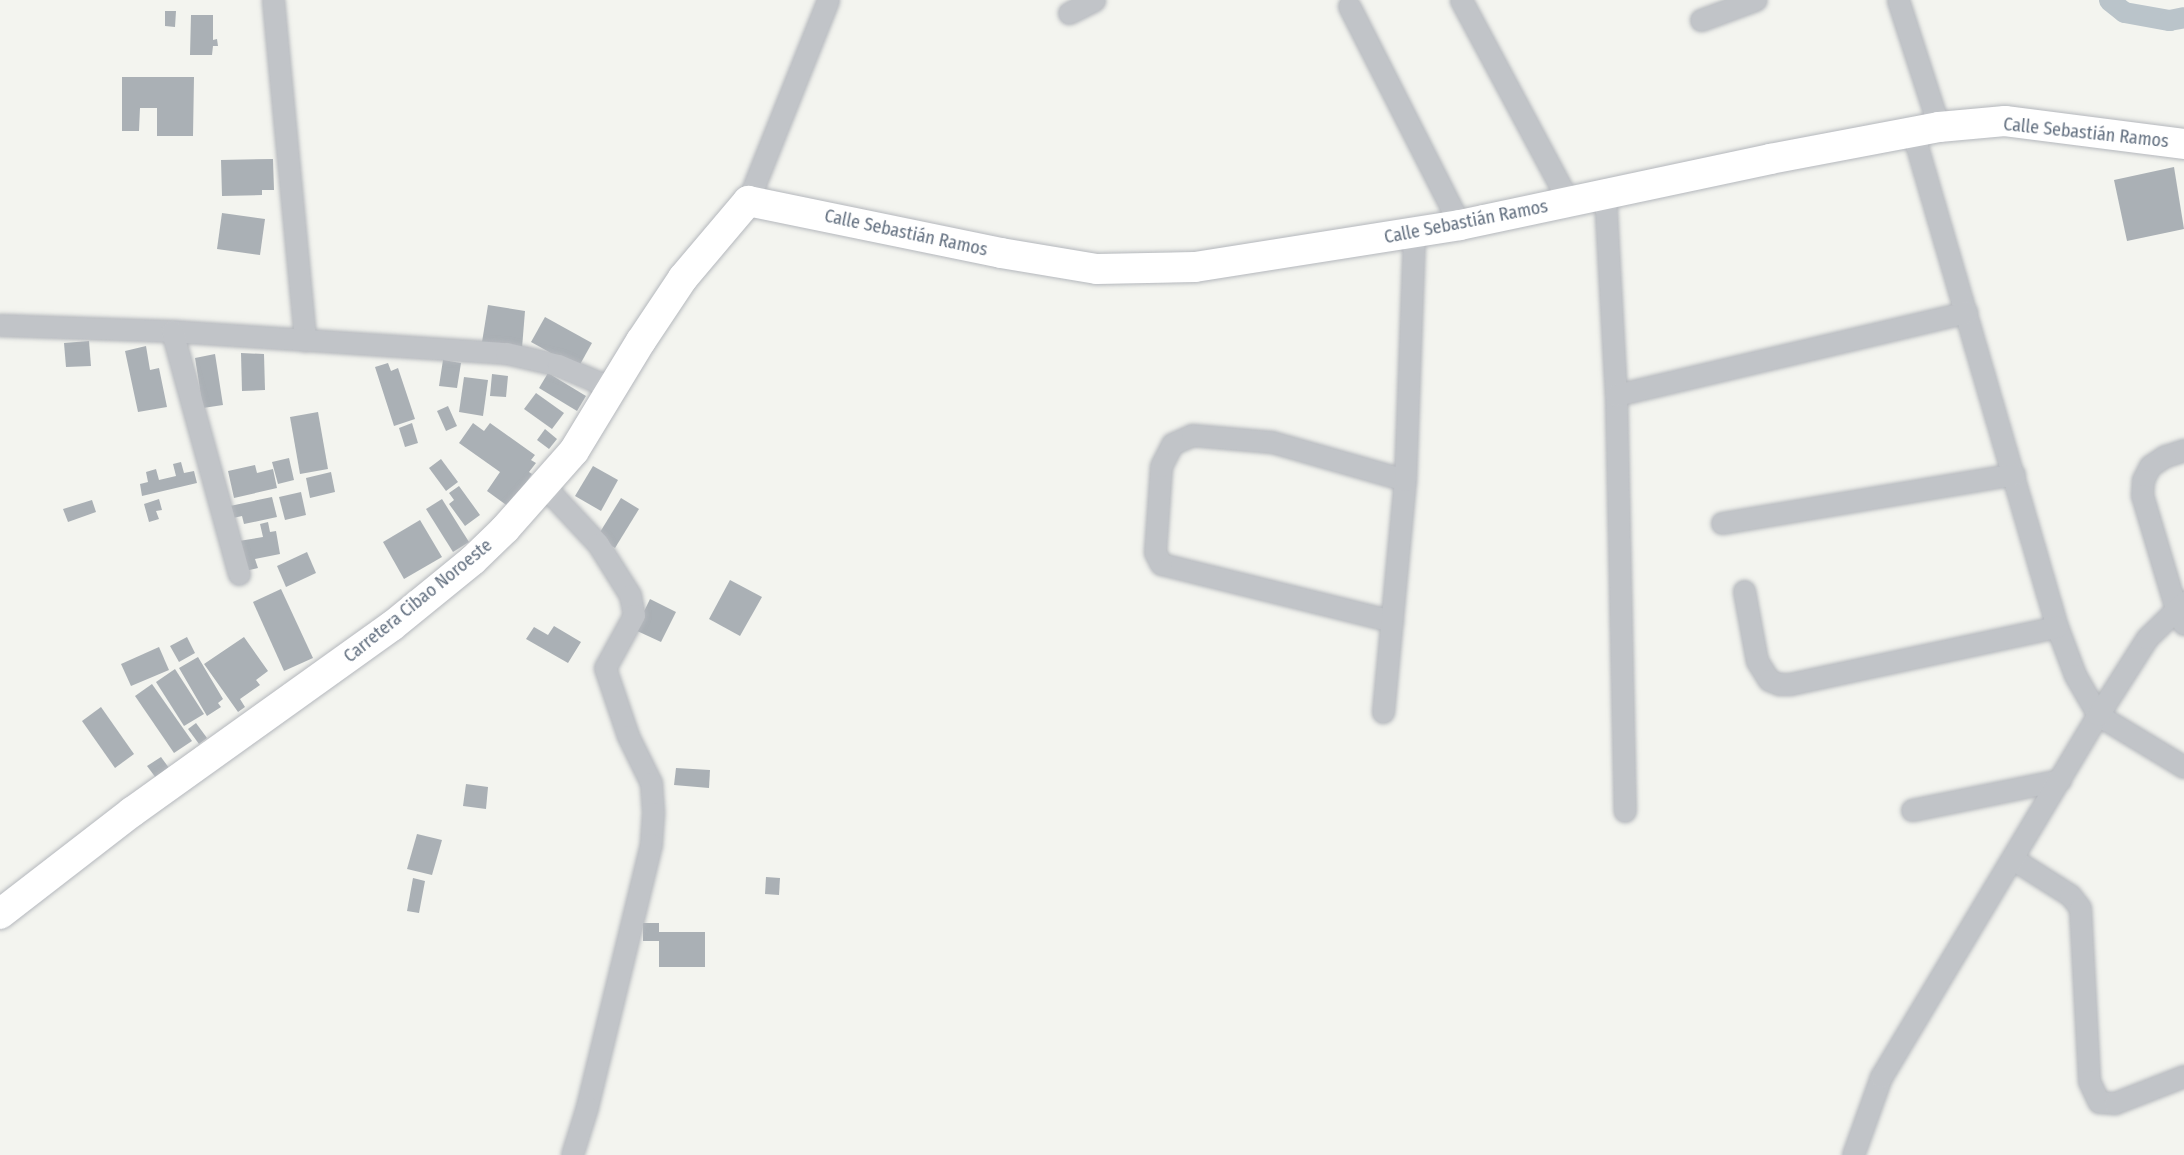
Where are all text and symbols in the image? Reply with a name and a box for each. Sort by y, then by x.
street label: Calle Sebastián Ramos [2002,114,2170,152]
street label: Calle Sebastián Ramos [1382,196,1550,248]
street label: Calle Sebastián Ramos [822,205,990,261]
street label: Carretera Cibao Noroeste [340,535,496,667]

